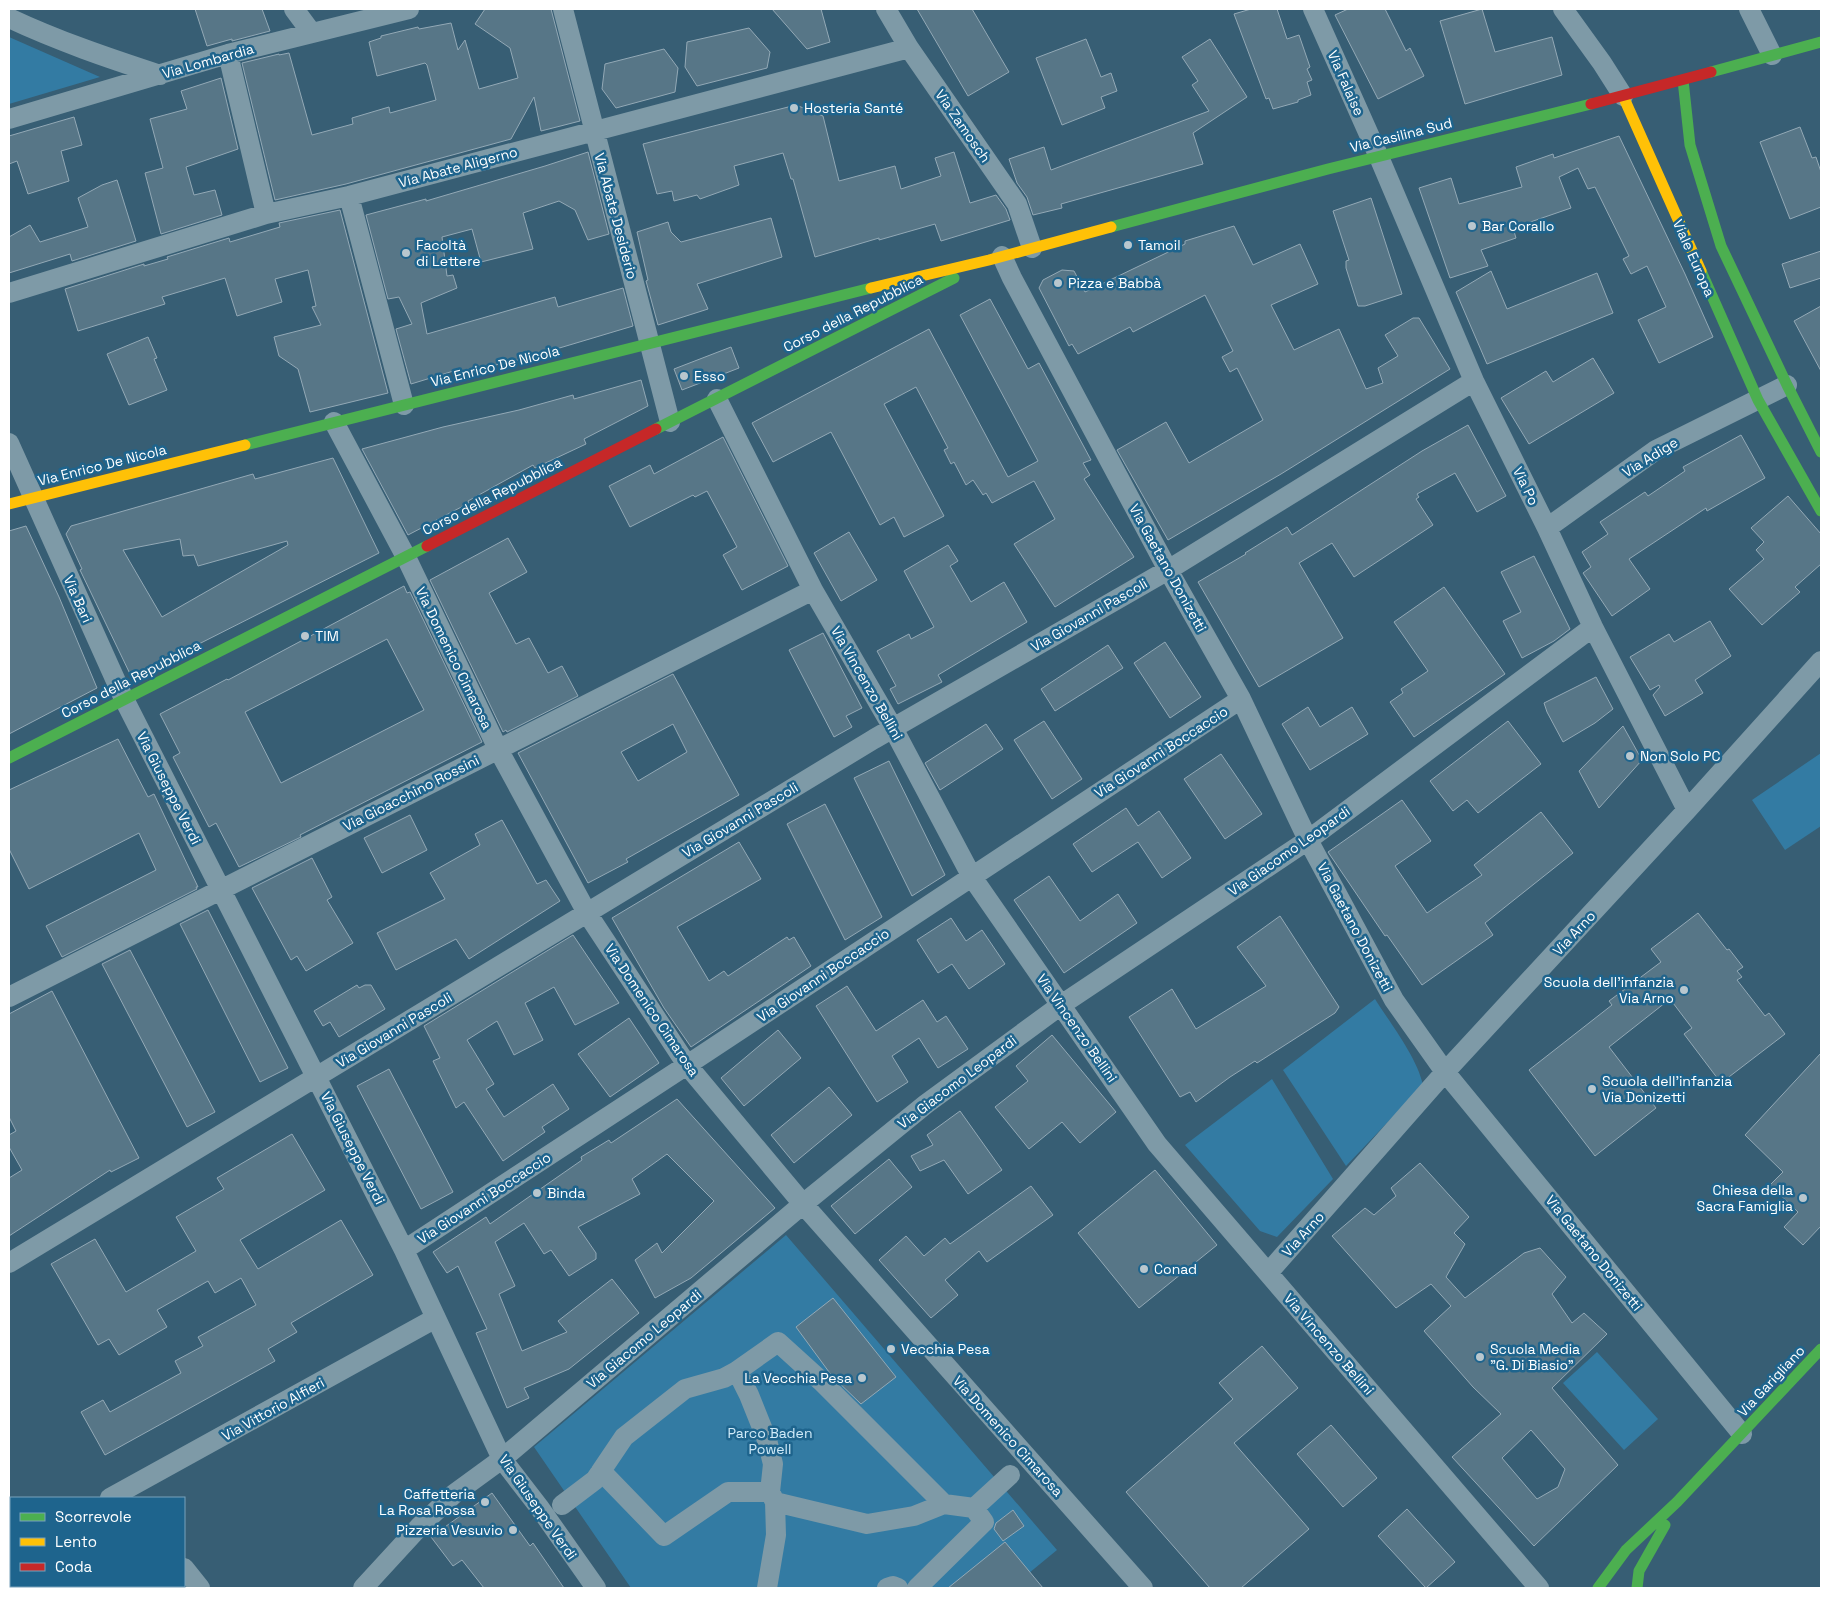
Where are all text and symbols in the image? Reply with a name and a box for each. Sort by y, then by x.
street label: Via Lombardia [160,39,256,83]
street label: Via Falaise [1324,47,1368,119]
street label: Via Zamosch [931,86,995,166]
place label: Hosteria Santé [804,99,903,117]
marker: Hosteria Santé [788,102,800,114]
street label: Via Casilina Sud [1348,114,1454,156]
street label: Via Abate Aligerno [397,142,519,192]
street label: Via Abate Desiderio [590,151,642,281]
place label: Bar Corallo [1482,217,1554,235]
street label: Viale Europa [1669,217,1719,299]
marker: Bar Corallo [1466,220,1478,232]
place label: Facoltà di Lettere [416,236,480,270]
place label: Tamoil [1138,236,1181,254]
marker: Tamoil [1122,239,1134,251]
marker: Facoltà di Lettere [400,247,412,259]
street label: Corso della Repubblica [780,270,926,356]
place label: Pizza e Babbà [1068,274,1161,292]
marker: Pizza e Babbà [1052,277,1064,289]
street label: Via Enrico De Nicola [429,341,561,391]
place label: Esso [694,367,725,385]
marker: Esso [678,370,690,382]
street label: Via Adige [1619,433,1681,481]
street label: Via Enrico De Nicola [36,440,168,490]
street label: Corso della Repubblica [419,453,565,539]
street label: Via Po [1509,464,1543,508]
street label: Via Gaetano Donizetti [1125,501,1211,635]
street label: Via Bari [60,573,96,625]
street label: Via Giovanni Pascoli [1027,574,1151,656]
street label: Via Domenico Cimarosa [412,584,496,732]
street label: Via Vincenzo Bellini [827,623,907,743]
place label: TIM [315,627,339,645]
marker: TIM [299,630,311,642]
street label: Corso della Repubblica [58,636,204,722]
street label: Via Giovanni Boccaccio [1091,702,1231,802]
street label: Via Giuseppe Verdi [133,729,205,847]
place label: Non Solo PC [1640,747,1720,765]
marker: Non Solo PC [1624,750,1636,762]
street label: Via Gioacchino Rossini [340,751,482,835]
street label: Via Giovanni Pascoli [679,778,801,862]
street label: Via Giacomo Leopardi [1225,802,1353,900]
street label: Via Gaetano Donizetti [1313,859,1397,995]
street label: Via Arno [1549,907,1599,959]
street label: Via Giovanni Boccaccio [753,924,893,1026]
street label: Via Domenico Cimarosa [601,940,703,1080]
street label: Via Vincenzo Bellini [1033,970,1121,1086]
place label: Scuola dell'infanzia Via Arno [1544,973,1674,1007]
marker: Scuola dell'infanzia Via Arno [1678,984,1690,996]
street label: Via Giovanni Pascoli [333,988,455,1072]
street label: Via Giacomo Leopardi [894,1031,1020,1133]
place label: Scuola dell'infanzia Via Donizetti [1602,1072,1732,1106]
marker: Scuola dell'infanzia Via Donizetti [1586,1083,1598,1095]
street label: Via Giuseppe Verdi [317,1089,389,1207]
street label: Via Giovanni Boccaccio [414,1148,554,1248]
place label: Chiesa della Sacra Famiglia [1697,1181,1793,1215]
place label: Binda [547,1184,585,1202]
marker: Binda [531,1187,543,1199]
street label: Via Gaetano Donizetti [1542,1191,1646,1315]
marker: Chiesa della Sacra Famiglia [1797,1192,1809,1204]
street label: Via Arno [1278,1208,1328,1260]
place label: Conad [1154,1260,1197,1278]
marker: Conad [1138,1263,1150,1275]
street label: Via Giacomo Leopardi [583,1286,705,1392]
street label: Via Vincenzo Bellini [1280,1290,1378,1398]
place label: Vecchia Pesa [901,1340,990,1358]
place label: Scuola Media "G. Di Biasio" [1490,1340,1580,1374]
street label: Via Garigliano [1733,1342,1809,1420]
marker: Vecchia Pesa [885,1343,897,1355]
marker: Scuola Media "G. Di Biasio" [1474,1351,1486,1363]
place label: La Vecchia Pesa [744,1369,852,1387]
marker: La Vecchia Pesa [856,1372,868,1384]
street label: Via Domenico Cimarosa [949,1372,1067,1500]
street label: Via Vittorio Alfieri [219,1373,327,1445]
park label: Parco Baden Powell [728,1424,812,1458]
street label: Via Giuseppe Verdi [495,1451,581,1563]
place label: Caffetteria La Rosa Rossa [379,1485,475,1519]
marker: Caffetteria La Rosa Rossa [479,1496,491,1508]
legend [10,1497,185,1587]
text: Scorrevole [55,1507,132,1526]
place label: Pizzeria Vesuvio [396,1521,503,1539]
marker: Pizzeria Vesuvio [507,1524,519,1536]
text: Lento [55,1532,97,1551]
text: Coda [55,1557,93,1576]

